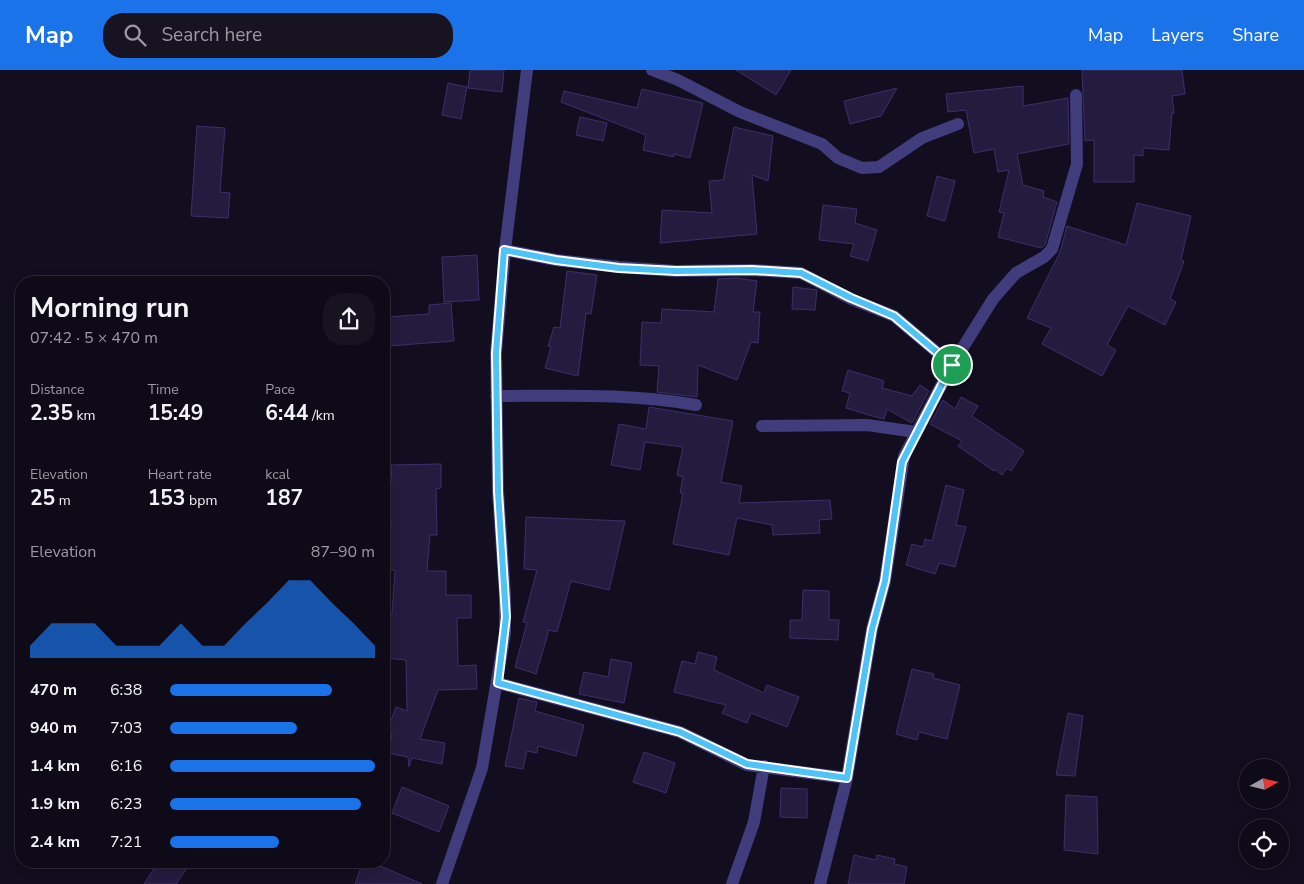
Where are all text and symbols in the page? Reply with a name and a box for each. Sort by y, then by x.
search box [103,13,453,58]
text: Map [25,19,73,51]
icon: search [121,21,149,49]
text: Search here [161,22,262,48]
text: Map [1088,23,1123,47]
text: Layers [1151,23,1204,47]
text: Share [1232,23,1279,47]
text: Morning run [30,289,189,327]
button: share [323,293,375,345]
text: 07:42 · 5 × 470 m [30,327,158,349]
pin [931,344,973,386]
icon: arrive [938,351,966,379]
text: Distance [30,380,84,399]
text: Time [148,380,179,399]
text: Pace [265,380,295,399]
text: 2.35 [30,399,73,427]
text: 15:49 [148,399,203,427]
text: 6:44 [265,399,308,427]
text: km [73,406,96,425]
text: /km [308,406,335,425]
text: Elevation [30,465,88,484]
text: Heart rate [148,465,212,484]
text: kcal [265,465,290,484]
text: 25 [30,484,55,512]
text: 153 [148,484,185,512]
text: 187 [265,484,303,512]
text: m [55,491,71,510]
text: bpm [185,491,217,510]
text: Elevation [30,541,96,563]
text: 87–90 m [311,541,375,563]
text: 470 m [30,679,77,701]
text: 6:38 [110,679,142,701]
text: 940 m [30,717,77,739]
text: 7:03 [110,717,142,739]
text: 1.4 km [30,755,80,777]
text: 6:16 [110,755,142,777]
north arrow [1239,759,1289,809]
map controls [1239,759,1289,869]
text: 1.9 km [30,793,80,815]
text: 6:23 [110,793,142,815]
button: locate [1239,819,1289,869]
text: 2.4 km [30,831,80,853]
text: 7:21 [110,831,142,853]

